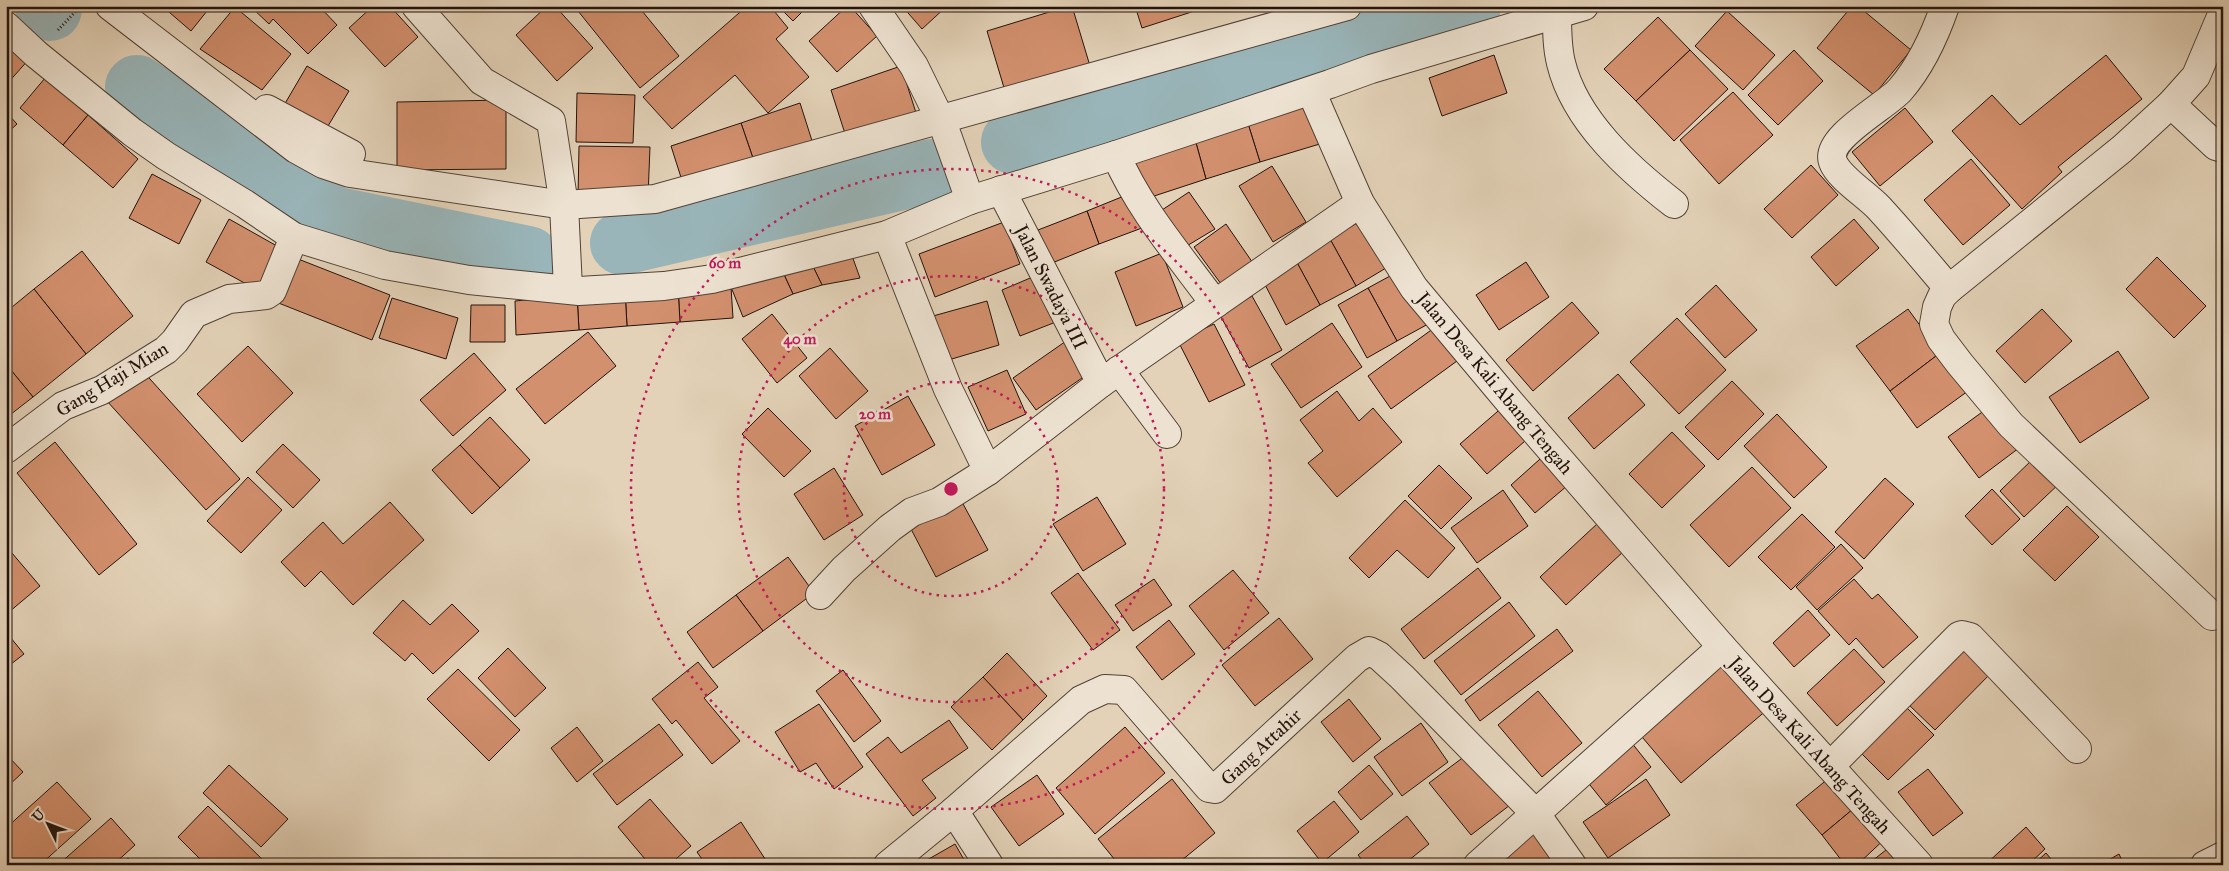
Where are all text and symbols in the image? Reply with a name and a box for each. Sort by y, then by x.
street label: Jalan Swadaya III [1008,219,1092,354]
text: 60 m [709,254,742,272]
street label: Jalan Desa Kali Abang Tengah [1410,286,1578,480]
text: 40 m [784,330,817,349]
street label: Gang Haji Mian [52,337,173,422]
text: 20 m [859,405,891,423]
centre of rings [942,480,960,498]
street label: Jalan Desa Kali Abang Tengah [1722,650,1896,840]
street label: Gang Attahir [1216,703,1308,791]
north arrow [22,798,72,848]
text: U [29,805,49,825]

